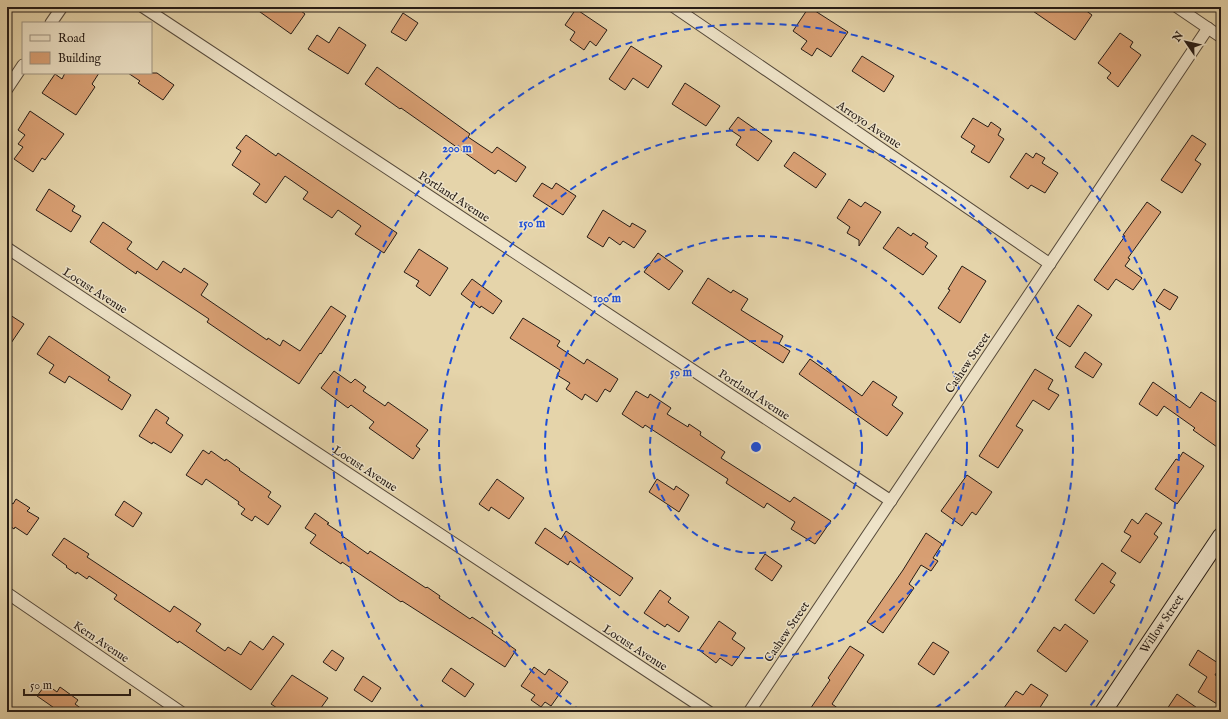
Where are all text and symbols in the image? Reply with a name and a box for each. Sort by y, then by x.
legend [22,22,152,74]
north arrow [1166,22,1206,62]
text: N [1170,29,1187,46]
text: Road [58,31,86,46]
text: Building [58,51,102,66]
street label: Arroyo Avenue [833,97,905,152]
text: 200 m [442,141,472,156]
street label: Portland Avenue [415,168,493,226]
text: 150 m [519,216,546,231]
street label: Locust Avenue [60,265,131,318]
text: 100 m [593,291,622,306]
street label: Cashew Street [942,330,994,396]
text: 50 m [670,365,693,380]
street label: Portland Avenue [715,366,793,424]
centre of rings [749,440,763,454]
street label: Locust Avenue [330,443,401,496]
street label: Willow Street [1137,592,1187,656]
street label: Cashew Street [761,599,813,665]
street label: Kern Avenue [70,618,132,666]
street label: Locust Avenue [600,622,671,675]
scale bar [24,671,130,697]
text: 50 m [30,678,52,693]

